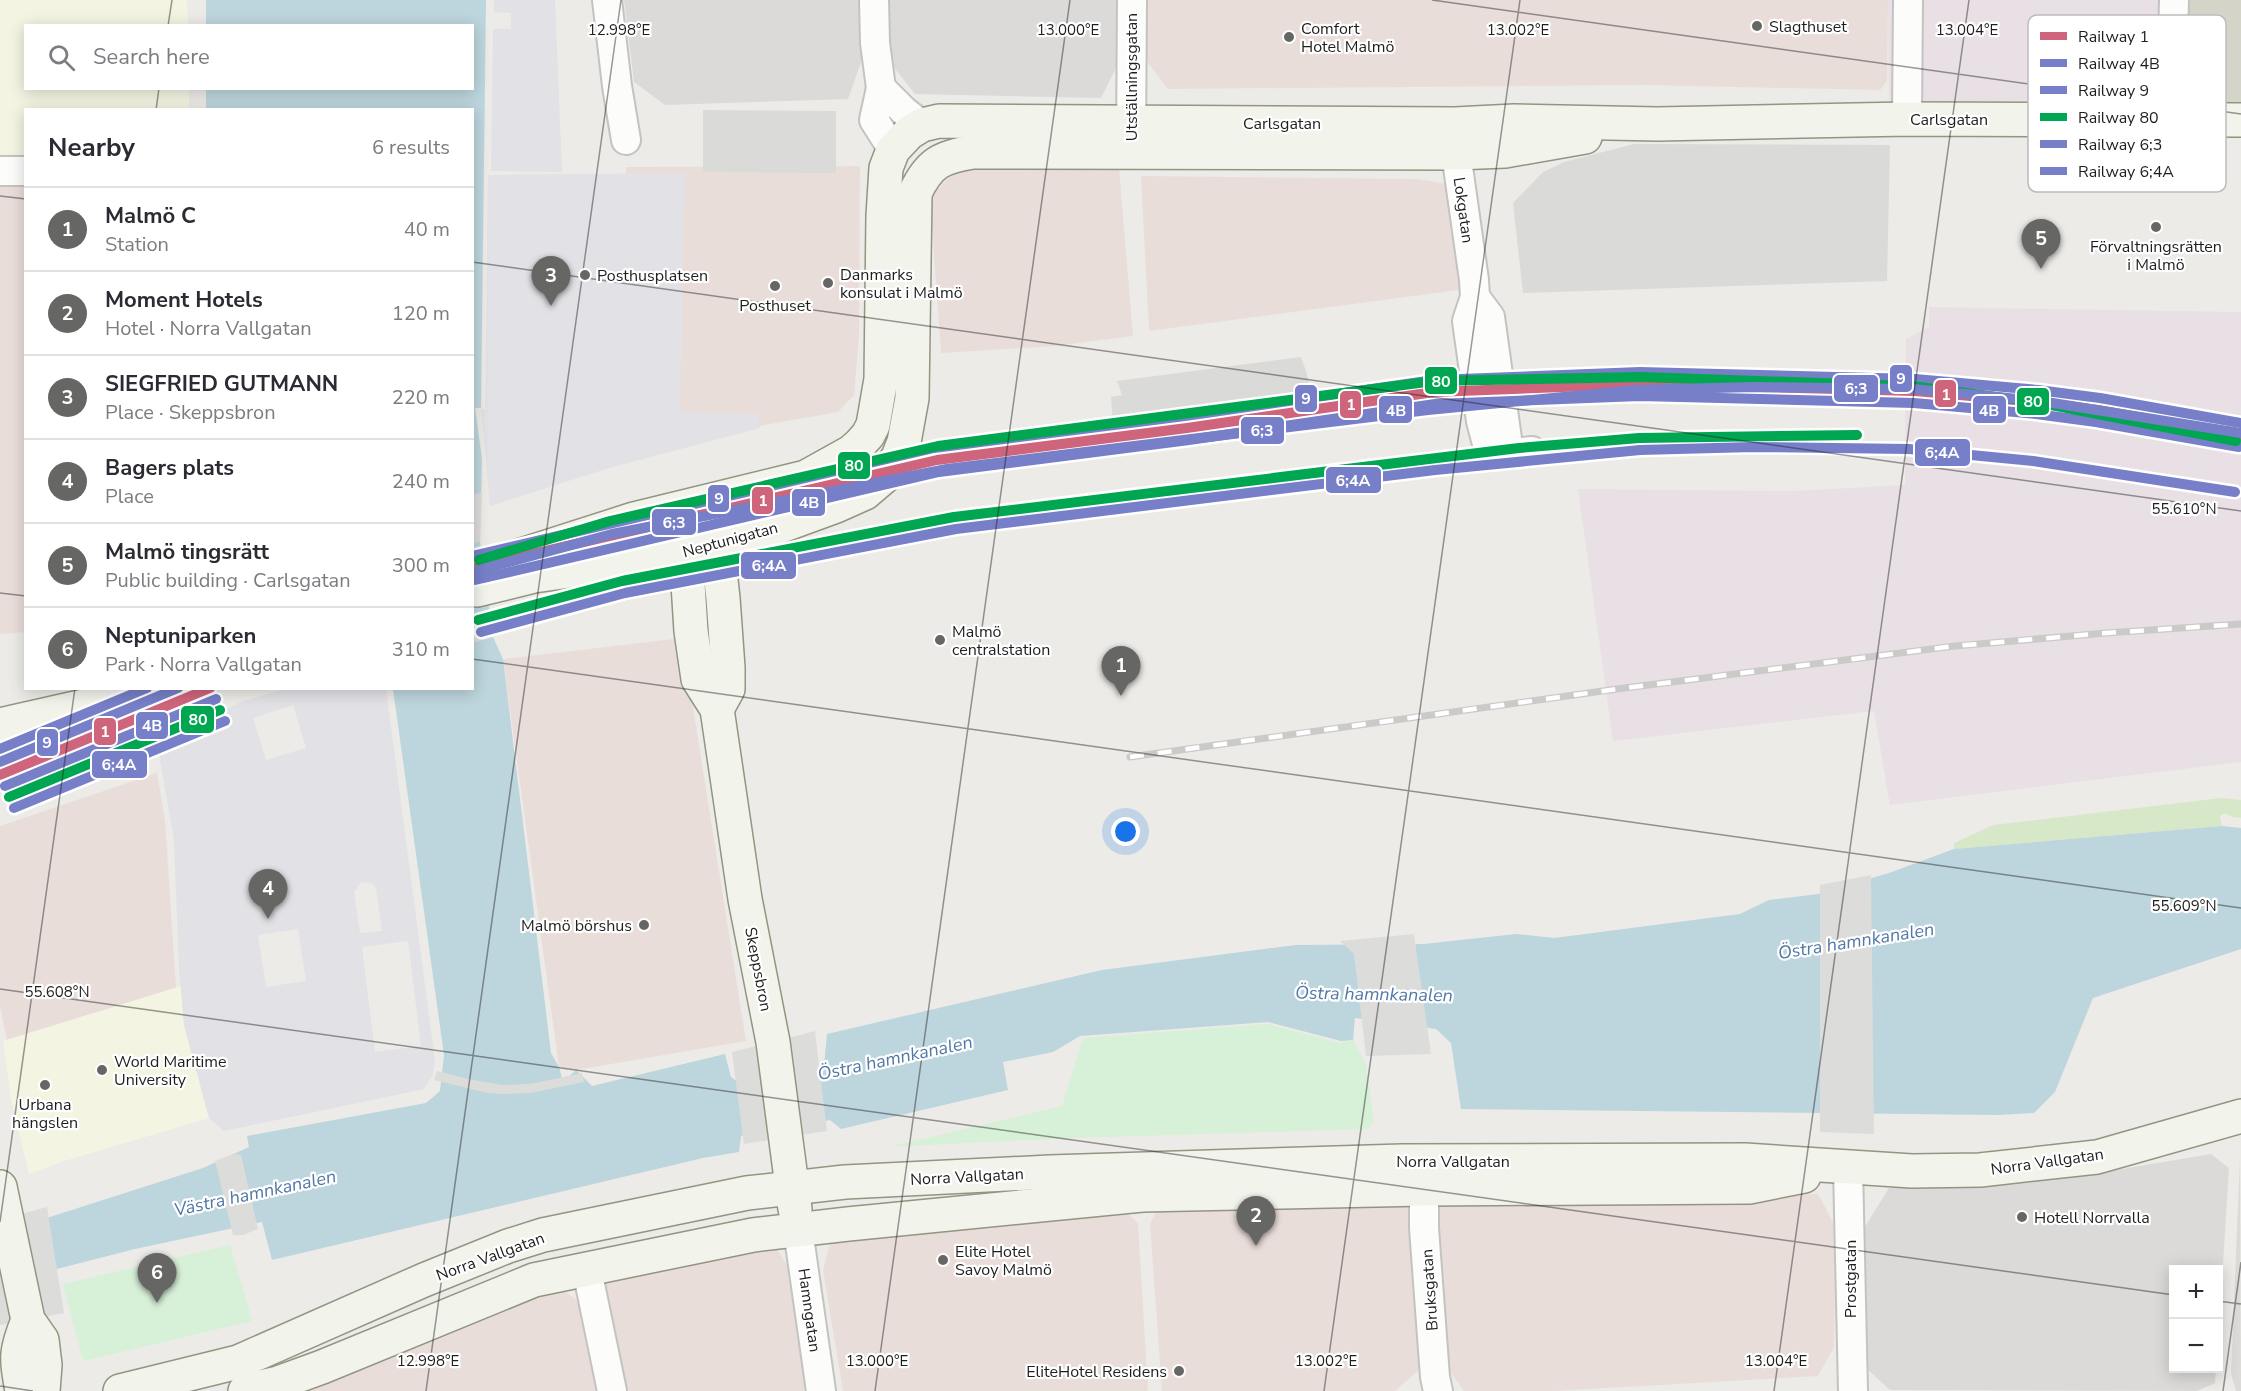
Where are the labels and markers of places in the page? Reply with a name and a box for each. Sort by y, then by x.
place label: Slagthuset [1769,16,1847,38]
place label: Comfort Hotel Malmö [1301,18,1394,58]
marker: Slagthuset [1750,19,1764,33]
marker: Comfort Hotel Malmö [1282,30,1296,44]
pin: 5 [2022,220,2060,269]
marker: Förvaltningsrätten i Malmö [2149,220,2163,234]
place label: Förvaltningsrätten i Malmö [2090,236,2222,276]
pin: 3 [532,256,570,306]
place label: Danmarks konsulat i Malmö [840,264,963,304]
place label: Posthusplatsen [597,265,708,287]
marker: Posthusplatsen [578,268,592,282]
marker: Danmarks konsulat i Malmö [821,276,835,290]
marker: Posthuset [768,279,782,293]
place label: Posthuset [739,295,811,317]
place label: Malmö centralstation [952,621,1050,661]
marker: Malmö centralstation [933,633,947,647]
pin: 1 [1102,646,1140,696]
pin: 4 [248,870,288,919]
place label: Malmö börshus [521,915,632,937]
marker: Malmö börshus [637,918,651,932]
place label: World Maritime University [114,1051,227,1091]
marker: World Maritime University [95,1063,109,1077]
marker: Urbana hängslen [38,1078,52,1092]
place label: Urbana hängslen [12,1094,78,1134]
pin: 2 [1236,1196,1276,1246]
place label: Hotell Norrvalla [2034,1207,2150,1229]
marker: Hotell Norrvalla [2015,1210,2029,1224]
place label: Elite Hotel Savoy Malmö [955,1241,1052,1281]
marker: Elite Hotel Savoy Malmö [936,1253,950,1267]
pin: 6 [138,1254,176,1303]
place label: EliteHotel Residens [1026,1361,1167,1383]
marker: EliteHotel Residens [1172,1364,1186,1378]

